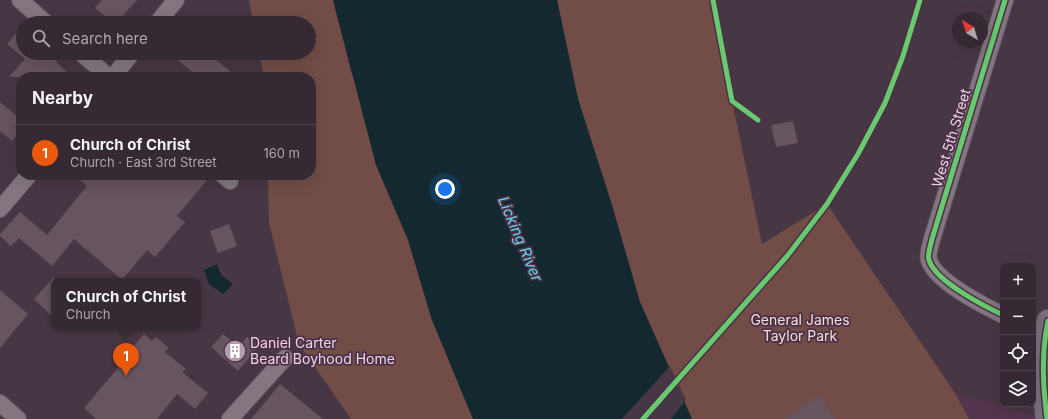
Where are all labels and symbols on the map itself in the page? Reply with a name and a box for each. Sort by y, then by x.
north arrow [952,12,988,48]
street label: West 5th Street [927,86,974,189]
your location [435,179,455,199]
water label: Licking River [494,193,547,285]
park label: General James Taylor Park [750,311,850,344]
place label: Daniel Carter Beard Boyhood Home [250,334,395,367]
building icon: Daniel Carter Beard Boyhood Home [222,338,248,364]
pin: 1 [113,343,139,376]

